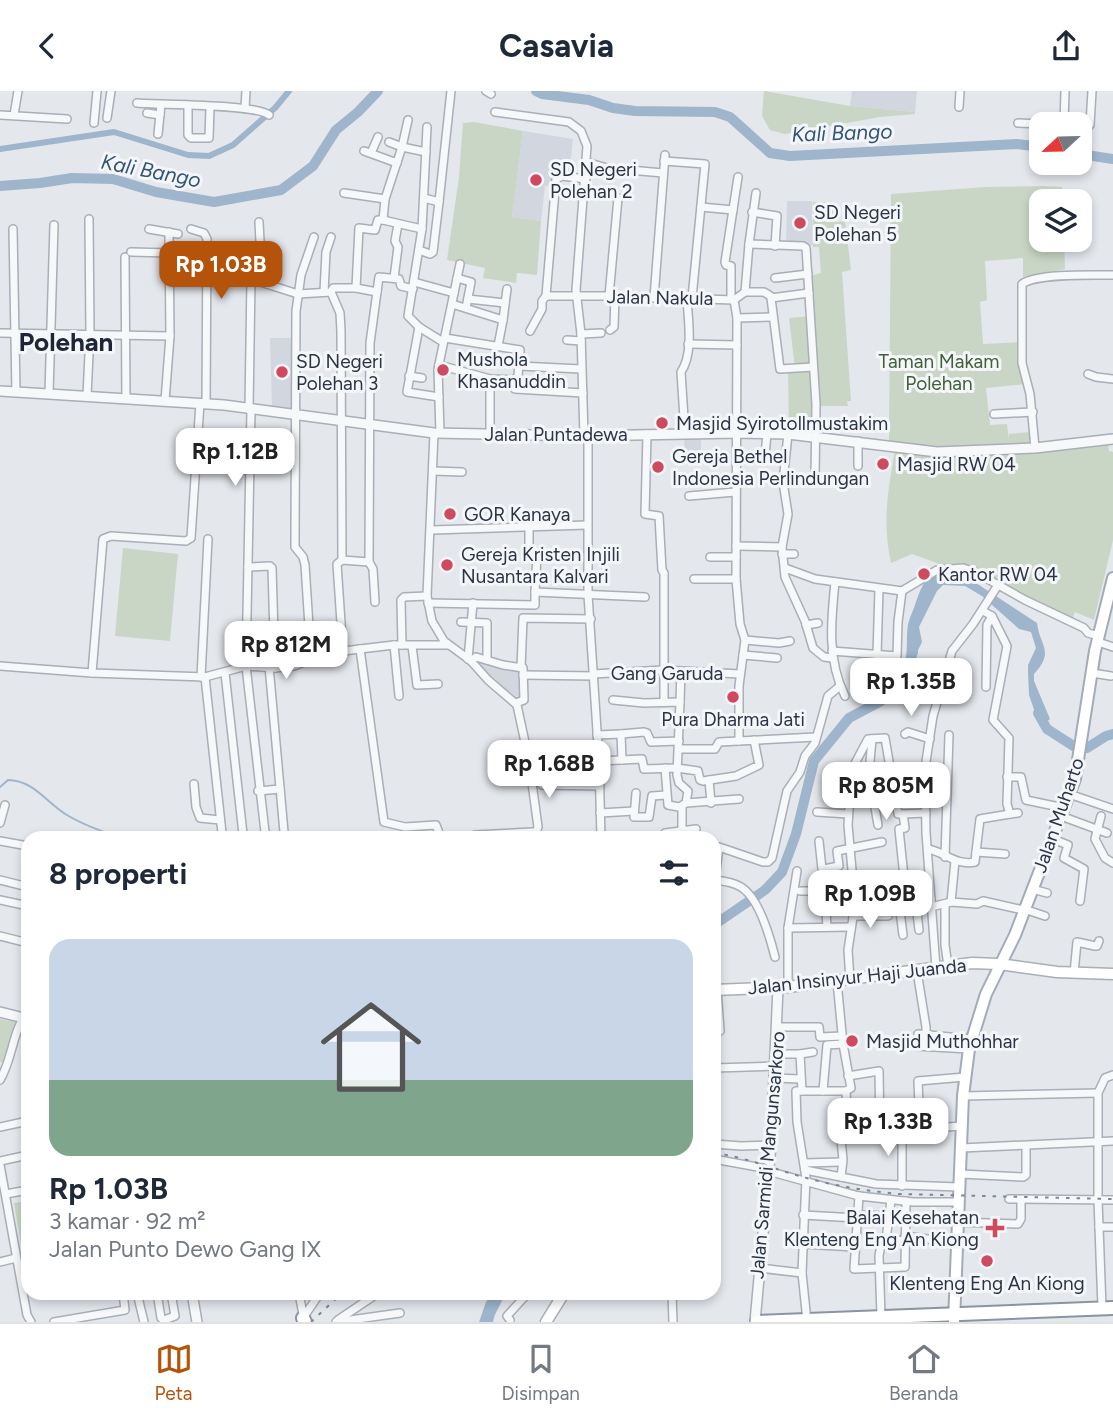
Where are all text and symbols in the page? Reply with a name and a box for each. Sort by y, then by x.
icon: back [28,27,66,65]
text: Casavia [499,27,614,65]
icon: share [1047,27,1085,65]
north arrow [1029,112,1092,175]
map controls [1029,112,1092,252]
water label: Kali Bango [791,118,893,147]
water label: Kali Bango [99,149,203,192]
place label: SD Negeri Polehan 2 [550,158,637,203]
marker: SD Negeri Polehan 2 [528,172,544,188]
button: layers [1029,189,1092,252]
place label: SD Negeri Polehan 5 [814,201,901,246]
marker: SD Negeri Polehan 5 [792,215,808,231]
pin: Rp 1.03B [149,241,293,301]
text: Rp 1.03B [175,250,267,278]
street label: Jalan Nakula [606,285,714,310]
district label: Polehan [19,326,113,358]
place label: Mushola Khasanuddin [457,348,566,393]
place label: SD Negeri Polehan 3 [296,350,383,395]
park label: Taman Makam Polehan [879,350,999,395]
marker: Mushola Khasanuddin [435,362,451,378]
marker: SD Negeri Polehan 3 [274,364,290,380]
place label: Masjid Syirotollmustakim [676,412,888,435]
marker: Masjid Syirotollmustakim [654,415,670,431]
street label: Jalan Puntadewa [484,423,628,446]
pin: Rp 1.12B [163,429,307,488]
text: Rp 1.12B [192,437,278,465]
place label: Gereja Bethel Indonesia Perlindungan [672,445,869,490]
place label: Masjid RW 04 [897,453,1016,476]
marker: Masjid RW 04 [875,456,891,472]
marker: Gereja Bethel Indonesia Perlindungan [650,459,666,475]
place label: GOR Kanaya [464,503,571,526]
marker: GOR Kanaya [442,506,458,522]
place label: Gereja Kristen Injili Nusantara Kalvari [461,543,620,588]
marker: Gereja Kristen Injili Nusantara Kalvari [439,557,455,573]
place label: Kantor RW 04 [938,563,1058,586]
marker: Kantor RW 04 [916,566,932,582]
pin: Rp 812M [221,621,351,681]
text: Rp 812M [241,630,331,658]
pin: Rp 1.35B [839,659,983,718]
street label: Gang Garuda [611,662,723,685]
text: Rp 1.35B [866,667,956,695]
marker: Pura Dharma Jati [725,689,741,705]
place label: Pura Dharma Jati [661,708,805,731]
pin: Rp 1.68B [477,741,621,800]
text: Rp 1.68B [503,749,595,777]
street label: Jalan Muharto [1028,755,1089,876]
pin: Rp 805M [821,763,951,822]
text: Rp 805M [838,771,934,799]
icon: filters [655,854,693,892]
text: 8 properti [49,855,187,892]
pin: Rp 1.09B [798,871,942,930]
text: Rp 1.09B [824,879,916,907]
street label: Jalan Insinyur Haji Juanda [747,954,967,999]
icon: home [308,984,434,1110]
street label: Jalan Sarmidi Mangunsarkoro [745,1030,790,1280]
place label: Masjid Muthohhar [866,1030,1019,1053]
marker: Masjid Muthohhar [844,1033,860,1049]
pin: Rp 1.33B [816,1098,960,1158]
text: Rp 1.33B [843,1107,933,1135]
text: Rp 1.03B [49,1170,168,1207]
place label: Balai Kesehatan Klenteng Eng An Kiong [784,1206,979,1251]
text: 3 kamar · 92 m² [49,1207,206,1235]
marker: Balai Kesehatan Klenteng Eng An Kiong [985,1218,1005,1238]
text: Jalan Punto Dewo Gang IX [49,1235,321,1263]
marker: Klenteng Eng An Kiong [979,1253,995,1269]
place label: Klenteng Eng An Kiong [889,1272,1085,1295]
tab: Peta [155,1340,193,1405]
tab: Disimpan [502,1340,580,1405]
tab: Beranda [889,1340,958,1405]

